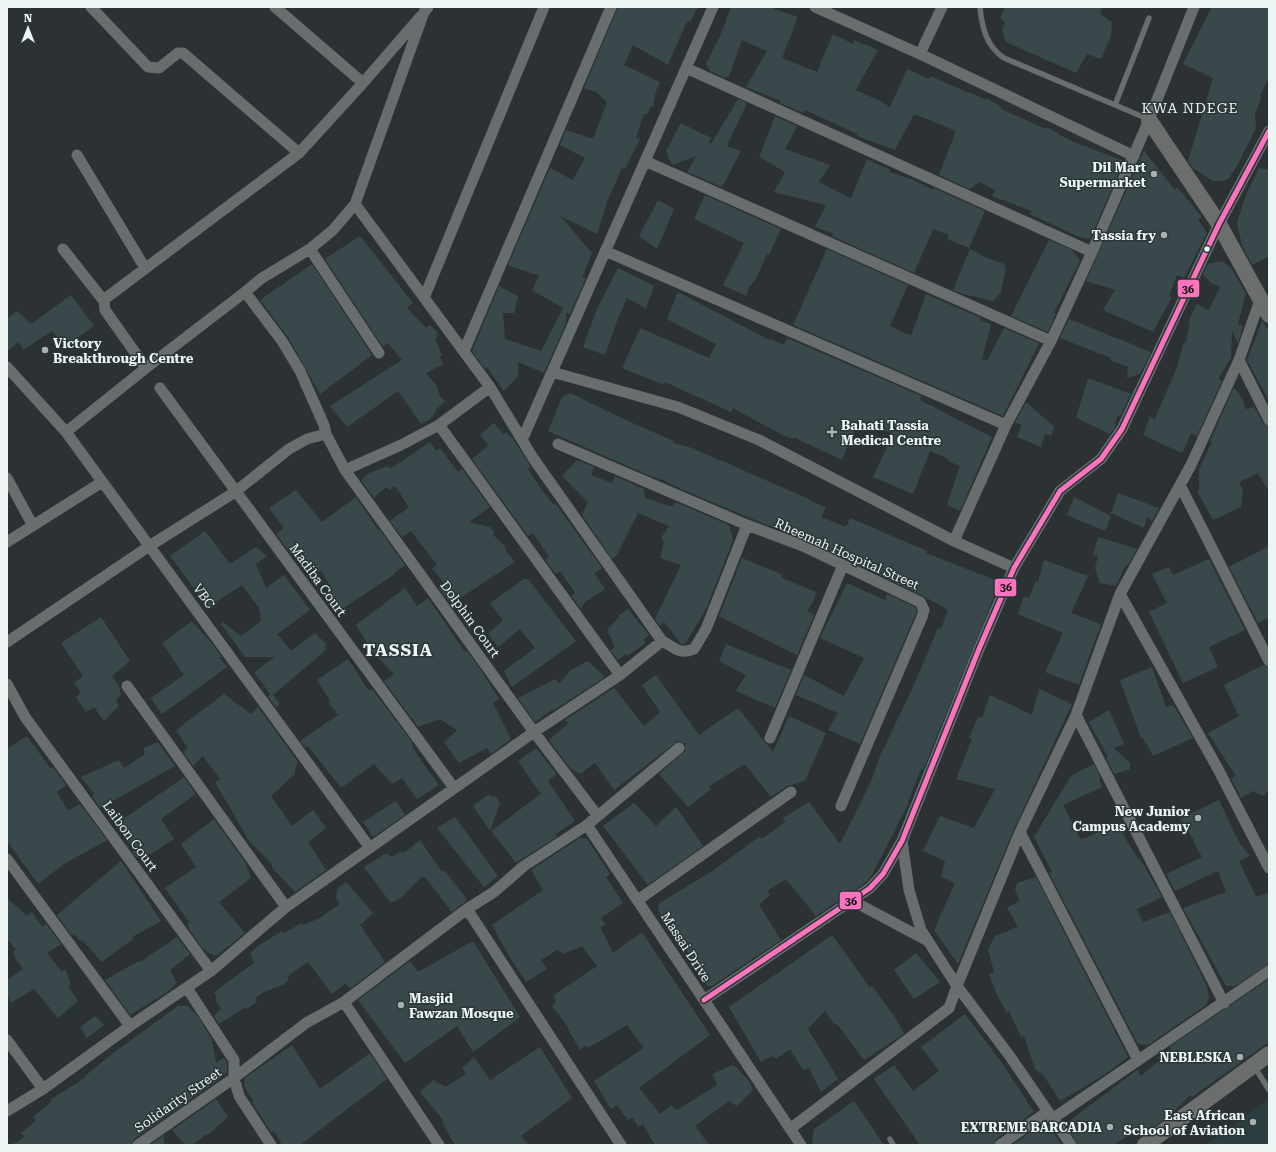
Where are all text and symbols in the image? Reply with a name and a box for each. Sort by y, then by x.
north arrow [8,8,48,48]
text: N [24,12,33,25]
district label: KWA NDEGE [1142,100,1238,116]
place label: Dil Mart Supermarket [1059,160,1147,190]
marker: Dil Mart Supermarket [1149,169,1159,179]
place label: Tassia fry [1091,228,1156,243]
marker: Tassia fry [1159,230,1169,240]
unlabelled marker [1202,244,1212,254]
line badge: 36 [1177,279,1200,298]
text: 36 [1182,283,1194,296]
place label: Victory Breakthrough Centre [53,336,194,366]
marker: Victory Breakthrough Centre [40,345,50,355]
place label: Bahati Tassia Medical Centre [841,418,941,448]
marker: Bahati Tassia Medical Centre [826,426,838,438]
street label: Rheemah Hospital Street [773,515,922,593]
street label: Madiba Court [287,541,349,619]
street label: Dolphin Court [437,578,503,660]
line badge: 36 [994,578,1017,597]
street label: VBC [190,581,218,611]
text: 36 [1000,581,1012,594]
district label: TASSIA [363,640,433,660]
street label: Laibon Court [99,798,161,874]
place label: New Junior Campus Academy [1072,804,1190,834]
marker: New Junior Campus Academy [1193,813,1203,823]
line badge: 36 [839,891,862,910]
text: 36 [845,895,857,908]
street label: Massai Drive [658,909,714,985]
place label: Masjid Fawzan Mosque [409,991,514,1021]
marker: Masjid Fawzan Mosque [396,1000,406,1010]
place label: NEBLESKA [1160,1050,1233,1065]
marker: NEBLESKA [1235,1052,1245,1062]
street label: Solidarity Street [132,1064,224,1136]
place label: East African School of Aviation [1124,1108,1245,1138]
marker: East African School of Aviation [1248,1117,1258,1127]
place label: EXTREME BARCADIA [961,1120,1103,1135]
marker: EXTREME BARCADIA [1105,1122,1115,1132]

